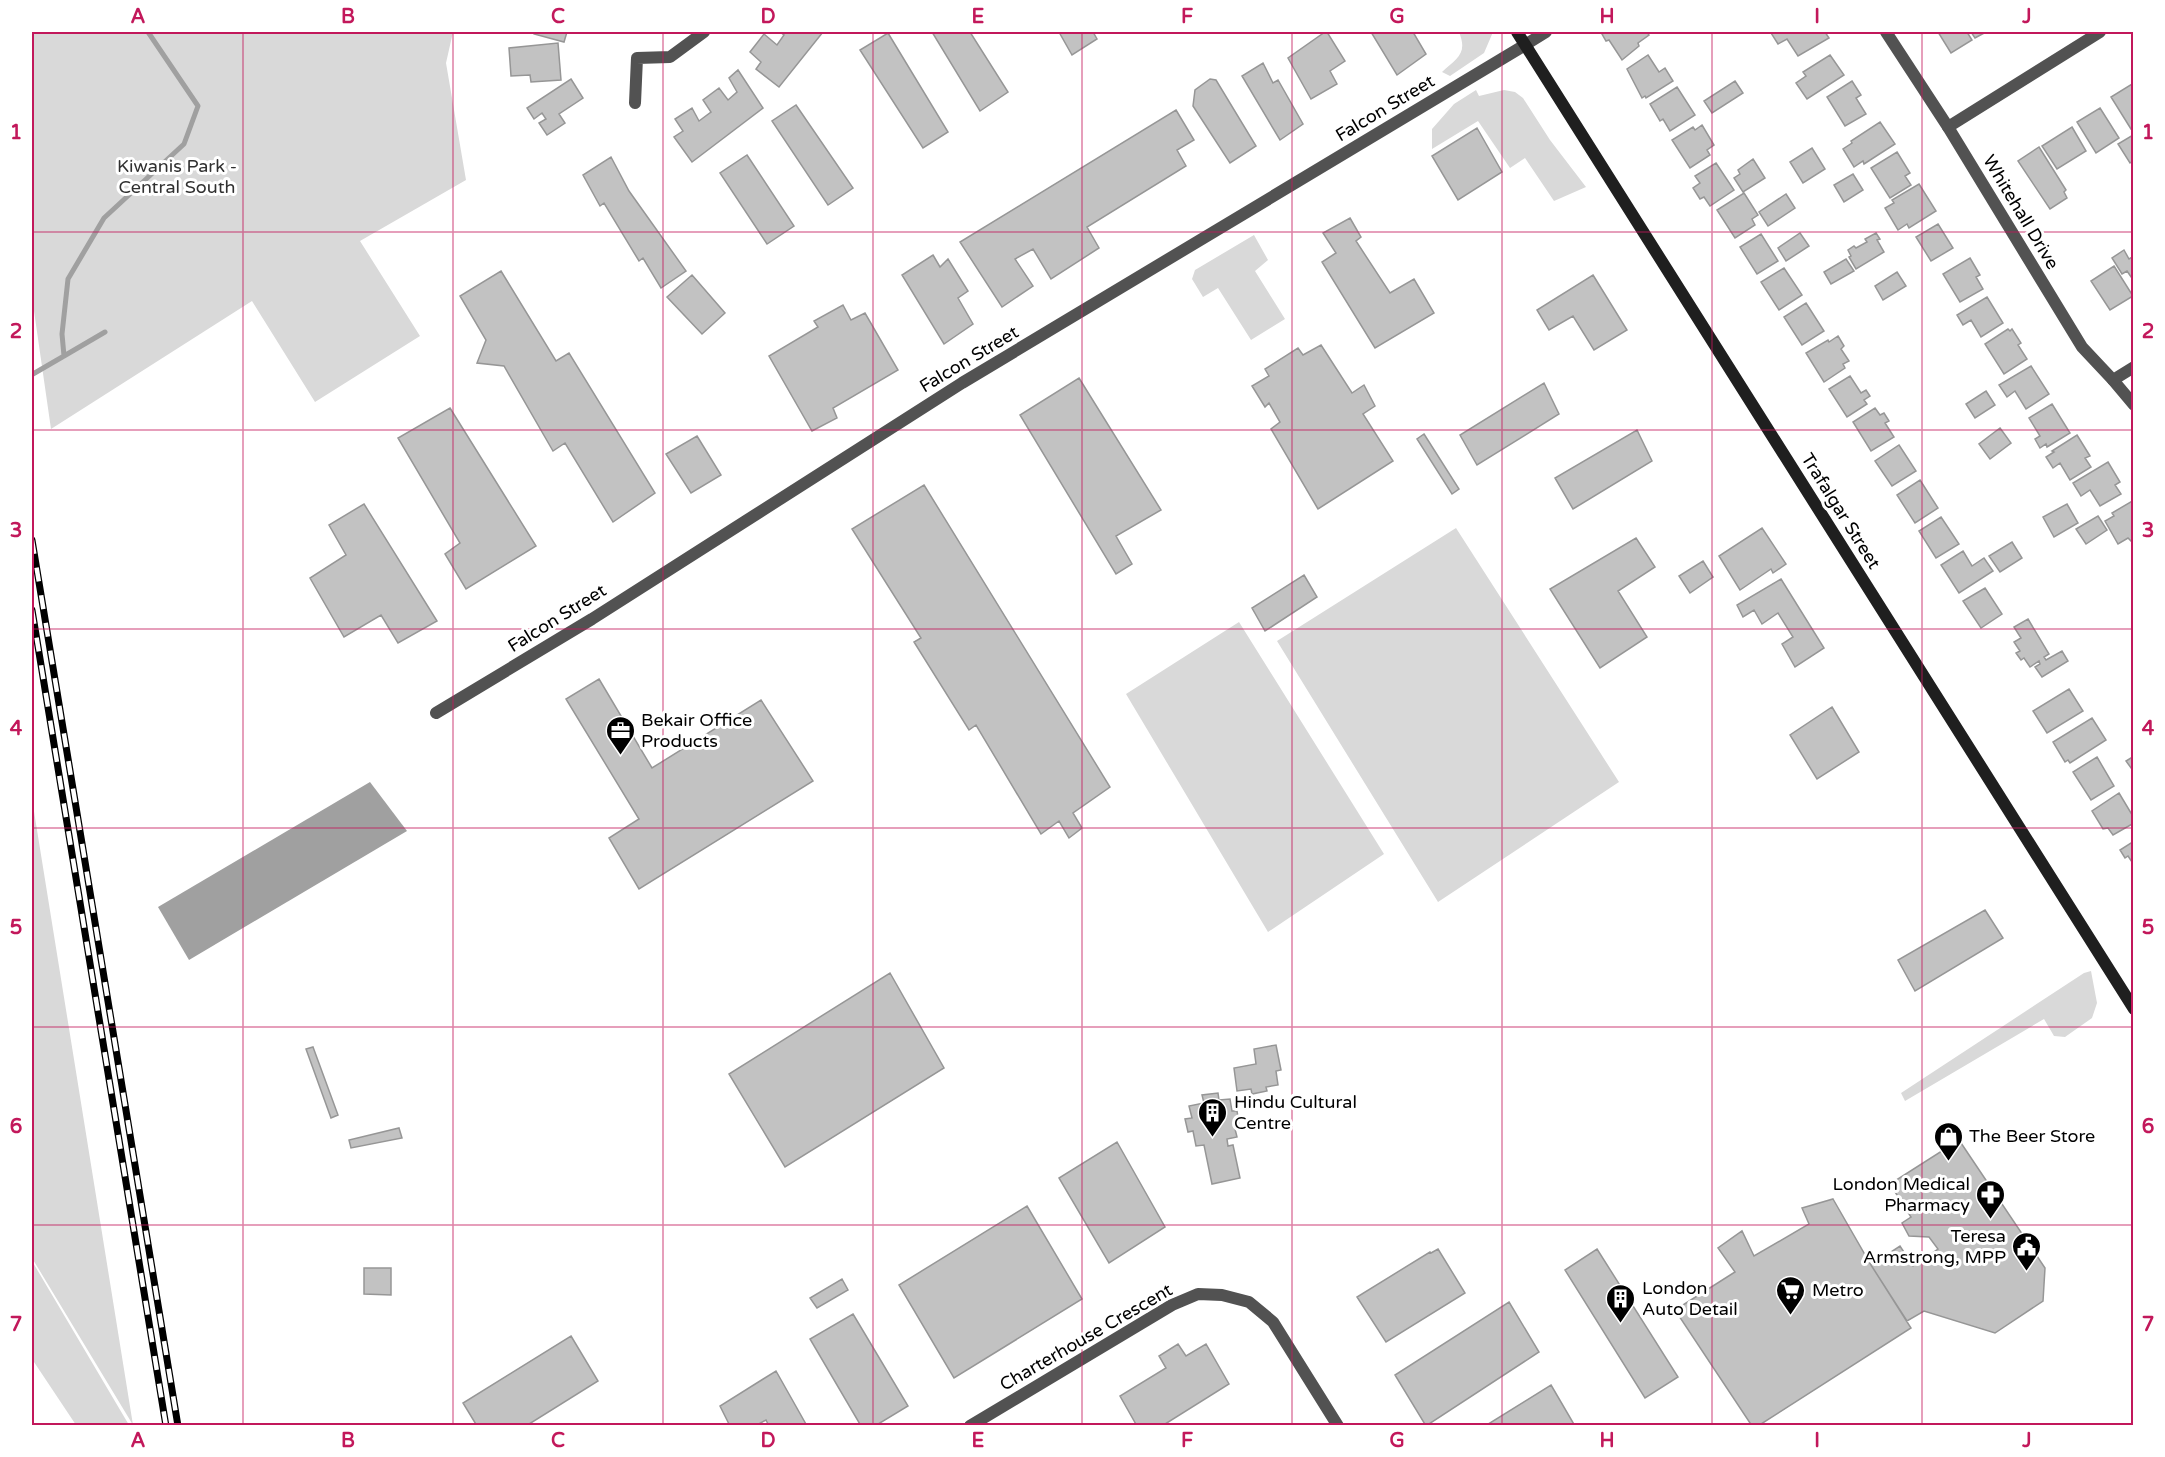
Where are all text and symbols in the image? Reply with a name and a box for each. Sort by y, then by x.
text: A [131,5,146,29]
text: B [341,5,355,29]
text: C [551,5,565,29]
text: D [760,5,776,29]
text: E [972,5,985,29]
text: F [1181,5,1193,29]
text: G [1389,5,1405,29]
text: H [1599,5,1615,29]
text: I [1814,5,1820,29]
text: J [2021,5,2032,29]
street label: Falcon Street [1331,70,1439,146]
text: 1 [10,121,22,145]
text: 1 [2142,121,2154,145]
street label: Whitehall Drive [1978,151,2064,273]
park label: Kiwanis Park - Central South [117,155,237,198]
text: 2 [10,320,22,344]
text: 2 [2142,320,2154,344]
street label: Falcon Street [915,321,1023,397]
street label: Trafalgar Street [1797,449,1885,573]
text: 3 [10,519,22,543]
text: 3 [2142,519,2154,543]
street label: Falcon Street [504,579,610,657]
place label: Bekair Office Products [641,709,752,752]
office icon: Bekair Office Products [604,714,636,756]
text: 4 [10,717,23,741]
text: 4 [2142,717,2155,741]
text: 5 [10,916,22,940]
text: 5 [2142,916,2154,940]
place label: Hindu Cultural Centre [1234,1091,1357,1134]
building icon: Hindu Cultural Centre [1197,1096,1229,1138]
text: 6 [10,1115,22,1139]
text: 6 [2142,1115,2154,1139]
shop icon: The Beer Store [1932,1120,1964,1162]
place label: The Beer Store [1969,1125,2095,1147]
place label: London Medical Pharmacy [1832,1173,1970,1216]
pharmacy icon: London Medical Pharmacy [1975,1178,2007,1220]
place label: Teresa Armstrong, MPP [1863,1225,2006,1268]
public building icon: Teresa Armstrong, MPP [2011,1230,2043,1272]
supermarket icon: Metro [1775,1274,1807,1316]
place label: London Auto Detail [1642,1277,1738,1320]
street label: Charterhouse Crescent [996,1278,1176,1395]
place label: Metro [1812,1279,1864,1301]
building icon: London Auto Detail [1605,1282,1637,1324]
text: 7 [10,1313,22,1337]
text: 7 [2142,1313,2154,1337]
text: A [131,1429,146,1453]
text: B [341,1429,355,1453]
text: C [551,1429,565,1453]
text: D [760,1429,776,1453]
text: E [972,1429,985,1453]
text: F [1181,1429,1193,1453]
text: G [1389,1429,1405,1453]
text: H [1599,1429,1615,1453]
text: I [1814,1429,1820,1453]
text: J [2021,1429,2032,1453]

